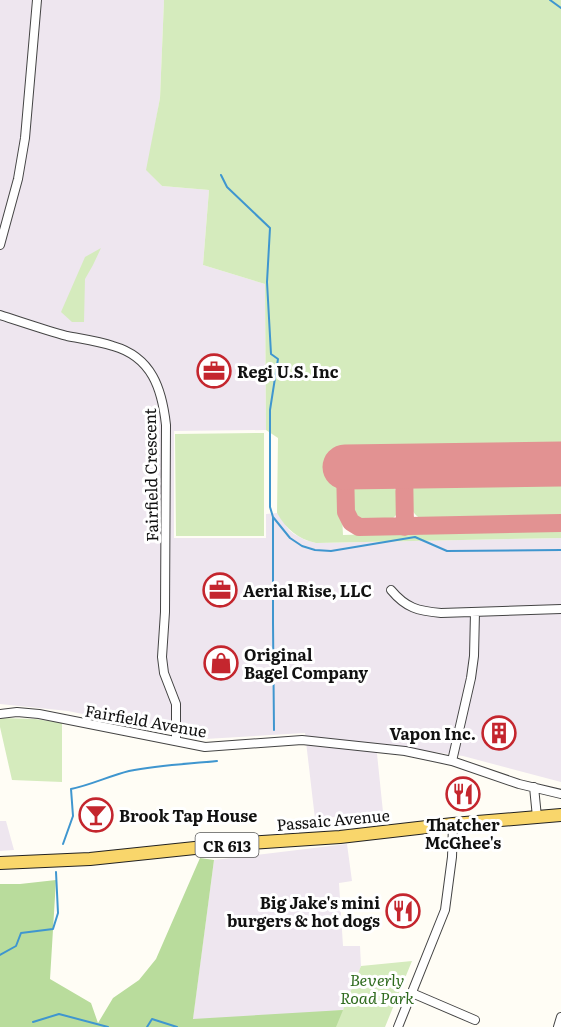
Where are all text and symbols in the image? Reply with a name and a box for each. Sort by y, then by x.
office icon: Regi U.S. Inc [196,353,232,389]
place label: Regi U.S. Inc [237,359,339,383]
street label: Fairfield Crescent [137,407,163,542]
office icon: Aerial Rise, LLC [202,572,238,608]
place label: Aerial Rise, LLC [243,578,372,602]
place label: Original Bagel Company [244,642,368,684]
shop icon: Original Bagel Company [203,645,239,681]
street label: Fairfield Avenue [83,697,209,743]
building icon: Vapon Inc. [481,715,517,751]
place label: Vapon Inc. [390,721,476,745]
restaurant icon: Thatcher McGhee's [445,776,481,812]
bar icon: Brook Tap House [78,797,114,833]
street label: Passaic Avenue [275,802,391,836]
place label: Brook Tap House [119,803,257,827]
place label: Thatcher McGhee's [425,812,501,854]
road number: CR 613 [196,833,258,857]
place label: Big Jake's mini burgers & hot dogs [227,890,380,932]
restaurant icon: Big Jake's mini burgers & hot dogs [385,893,421,929]
park label: Beverly Road Park [340,967,414,1009]

